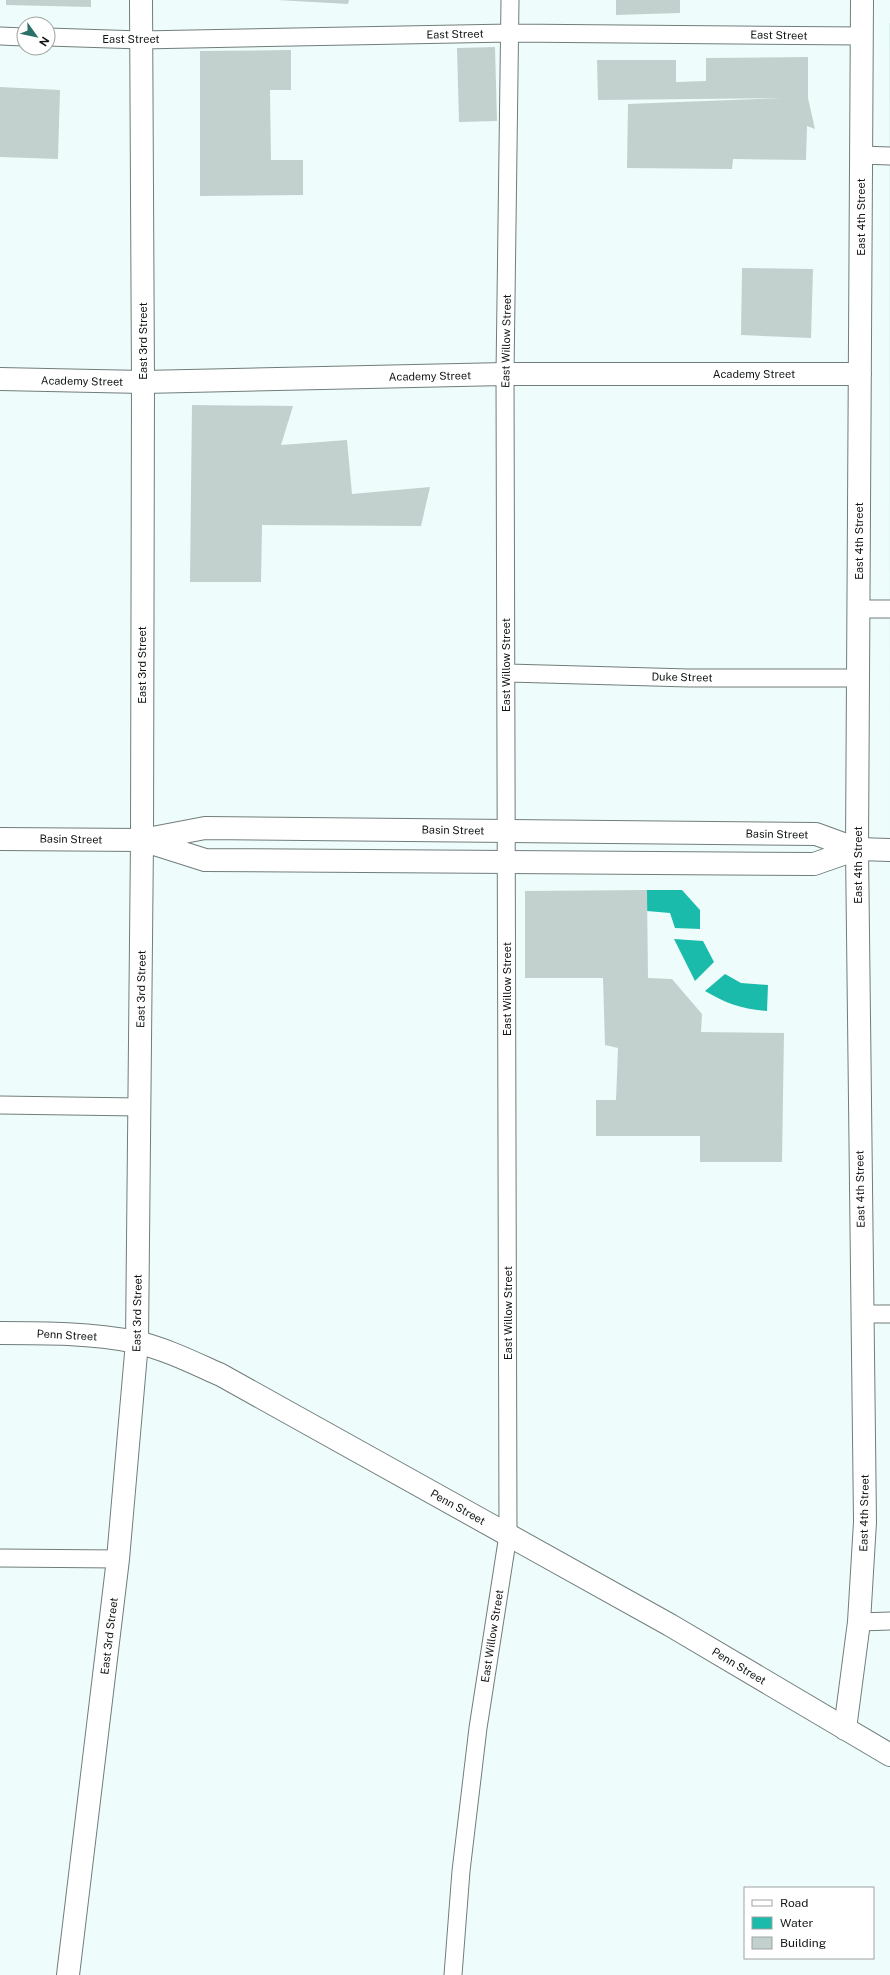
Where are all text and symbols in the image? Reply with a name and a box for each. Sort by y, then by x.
north arrow [16,16,56,56]
street label: East Street [426,28,484,40]
street label: East Street [750,29,808,41]
street label: East Street [102,33,160,45]
text: N [37,35,52,48]
street label: East 4th Street [855,178,867,256]
street label: East Willow Street [499,294,513,388]
street label: East 3rd Street [137,302,149,380]
street label: Academy Street [713,368,795,380]
street label: Academy Street [389,369,471,383]
street label: Academy Street [41,374,123,388]
street label: East 4th Street [853,502,865,580]
street label: East Willow Street [500,618,512,712]
street label: East 3rd Street [136,626,148,704]
street label: Duke Street [651,670,713,684]
street label: Basin Street [421,823,485,837]
street label: East 4th Street [852,826,864,904]
street label: Basin Street [745,827,809,841]
street label: Basin Street [39,832,103,846]
street label: East Willow Street [501,942,513,1036]
street label: East 3rd Street [134,950,148,1028]
street label: East 4th Street [853,1150,867,1228]
street label: East Willow Street [502,1266,514,1360]
street label: East 3rd Street [130,1274,144,1352]
street label: Penn Street [36,1327,98,1343]
street label: East 4th Street [857,1474,871,1552]
street label: Penn Street [429,1487,487,1527]
street label: East Willow Street [479,1589,505,1683]
street label: East 3rd Street [98,1597,120,1675]
street label: Penn Street [710,1645,768,1687]
legend [744,1887,874,1959]
text: Road [780,1896,808,1910]
text: Water [780,1916,814,1930]
text: Building [780,1936,826,1950]

